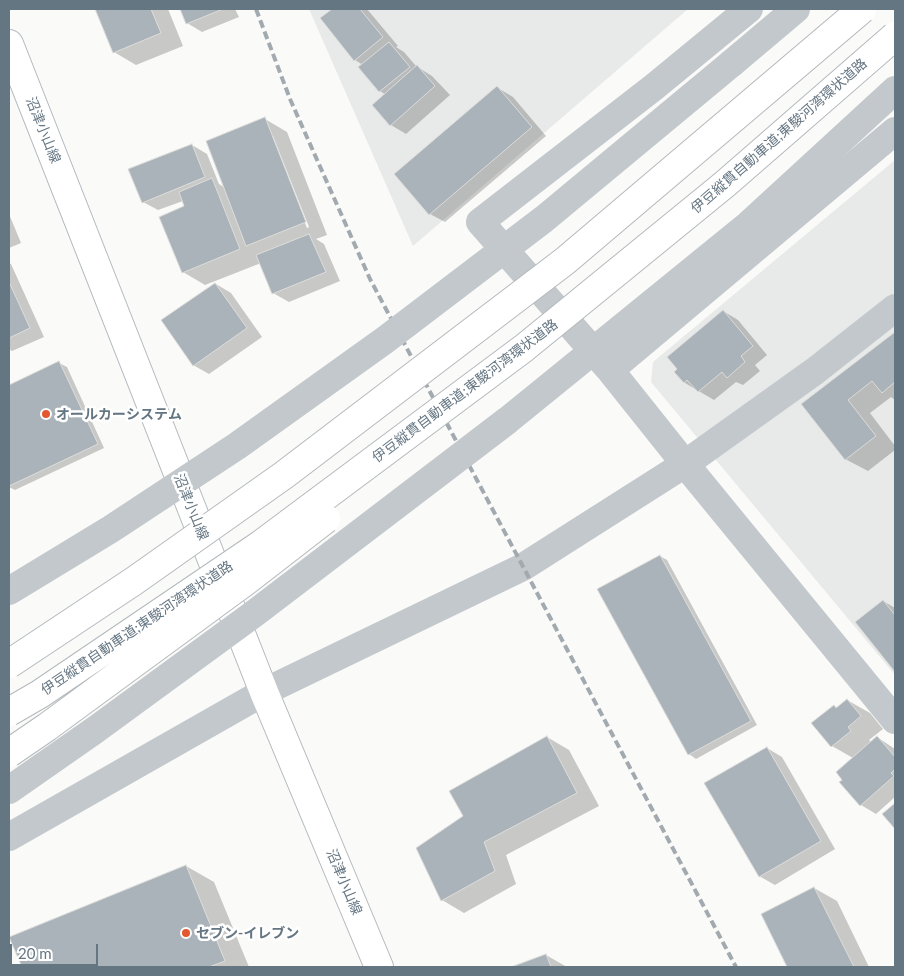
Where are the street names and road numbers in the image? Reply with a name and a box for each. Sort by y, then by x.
street label: 伊豆縦貫自動車道;東駿河湾環状道路 [688,55,870,217]
street label: 沼津小山線 [22,94,64,166]
street label: 伊豆縦貫自動車道;東駿河湾環状道路 [369,316,561,466]
street label: 沼津小山線 [170,471,212,543]
street label: 伊豆縦貫自動車道;東駿河湾環状道路 [38,557,236,699]
street label: 沼津小山線 [323,847,365,917]

